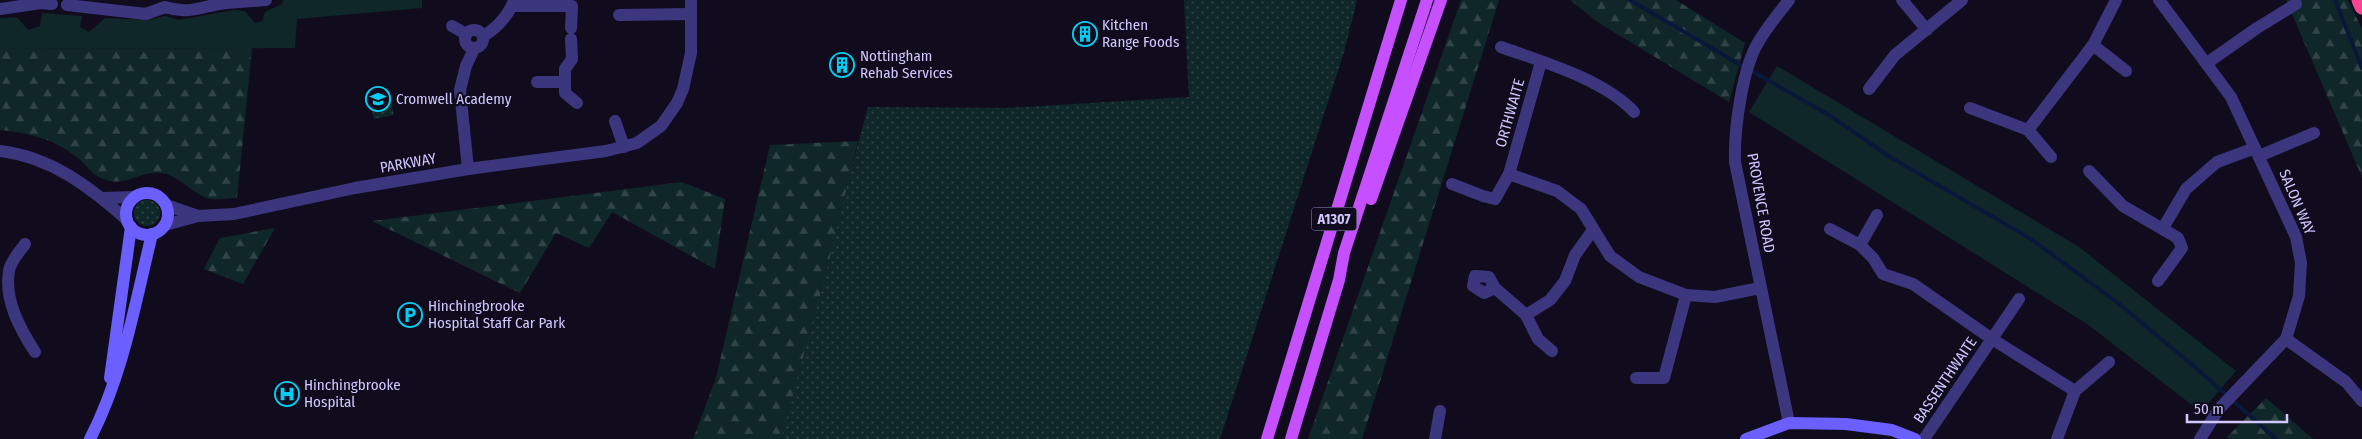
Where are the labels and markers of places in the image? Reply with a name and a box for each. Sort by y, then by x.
place label: Kitchen Range Foods [1102,16,1179,51]
building icon: Kitchen Range Foods [1072,21,1098,47]
place label: Nottingham Rehab Services [860,47,953,82]
building icon: Nottingham Rehab Services [829,52,855,78]
school or university icon: Cromwell Academy [365,86,391,112]
place label: Cromwell Academy [396,90,512,108]
place label: Hinchingbrooke Hospital Staff Car Park [428,297,565,332]
parking icon: Hinchingbrooke Hospital Staff Car Park [397,302,423,328]
place label: Hinchingbrooke Hospital [304,376,401,411]
hospital icon: Hinchingbrooke Hospital [274,381,300,407]

